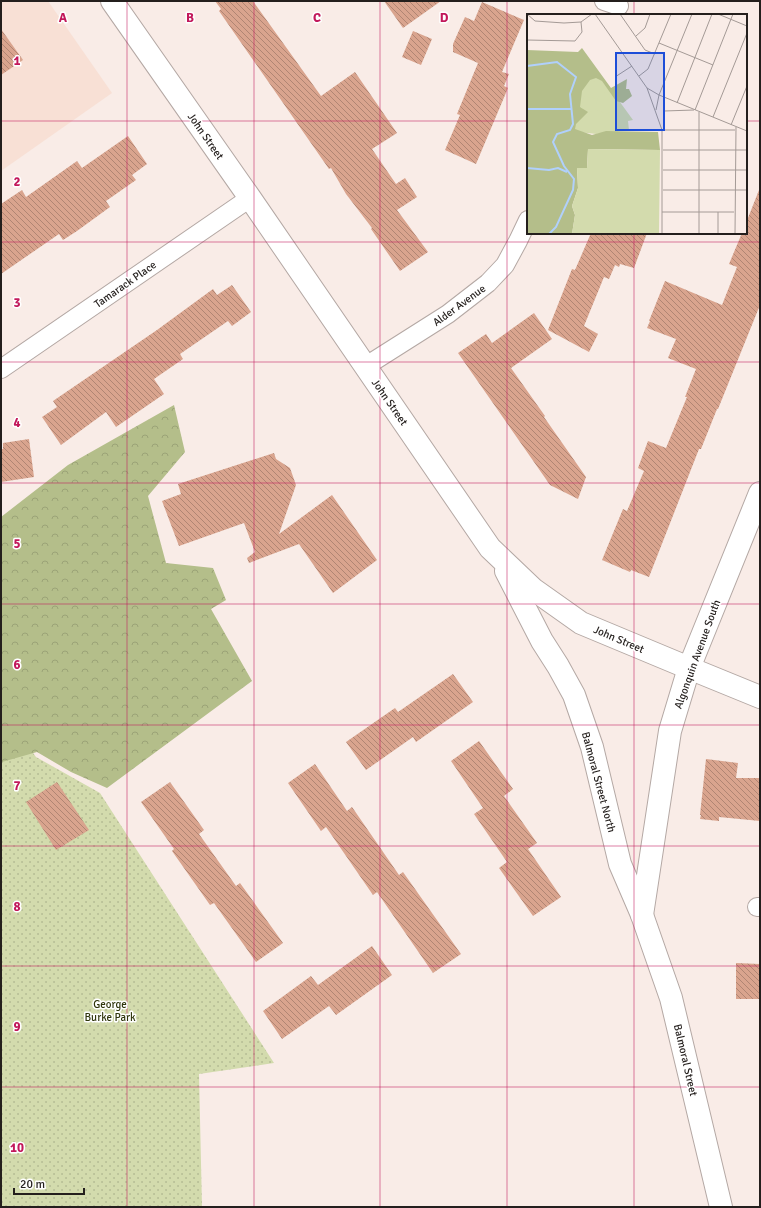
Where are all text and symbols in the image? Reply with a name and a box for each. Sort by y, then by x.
text: A [59,10,68,26]
text: B [186,10,194,26]
text: C [313,10,321,26]
text: D [440,10,449,26]
inset map [527,14,747,234]
text: 1 [13,53,21,69]
street label: John Street [185,111,226,162]
text: 2 [13,174,21,190]
street label: Tamarack Place [92,258,159,311]
street label: Alder Avenue [430,282,488,329]
text: 3 [13,295,21,311]
street label: John Street [369,377,410,428]
text: 4 [13,415,21,431]
text: 5 [13,536,21,552]
street label: Algonquin Avenue South [672,598,723,710]
street label: John Street [592,623,646,656]
text: 6 [13,657,21,673]
street label: Balmoral Street North [579,730,618,834]
text: 7 [13,778,21,794]
text: 8 [13,899,21,915]
park label: George Burke Park [84,998,136,1024]
text: 9 [13,1019,21,1035]
street label: Balmoral Street [671,1023,700,1098]
text: 10 [10,1140,24,1156]
scale bar [14,1170,84,1196]
text: 20 m [20,1177,45,1192]

